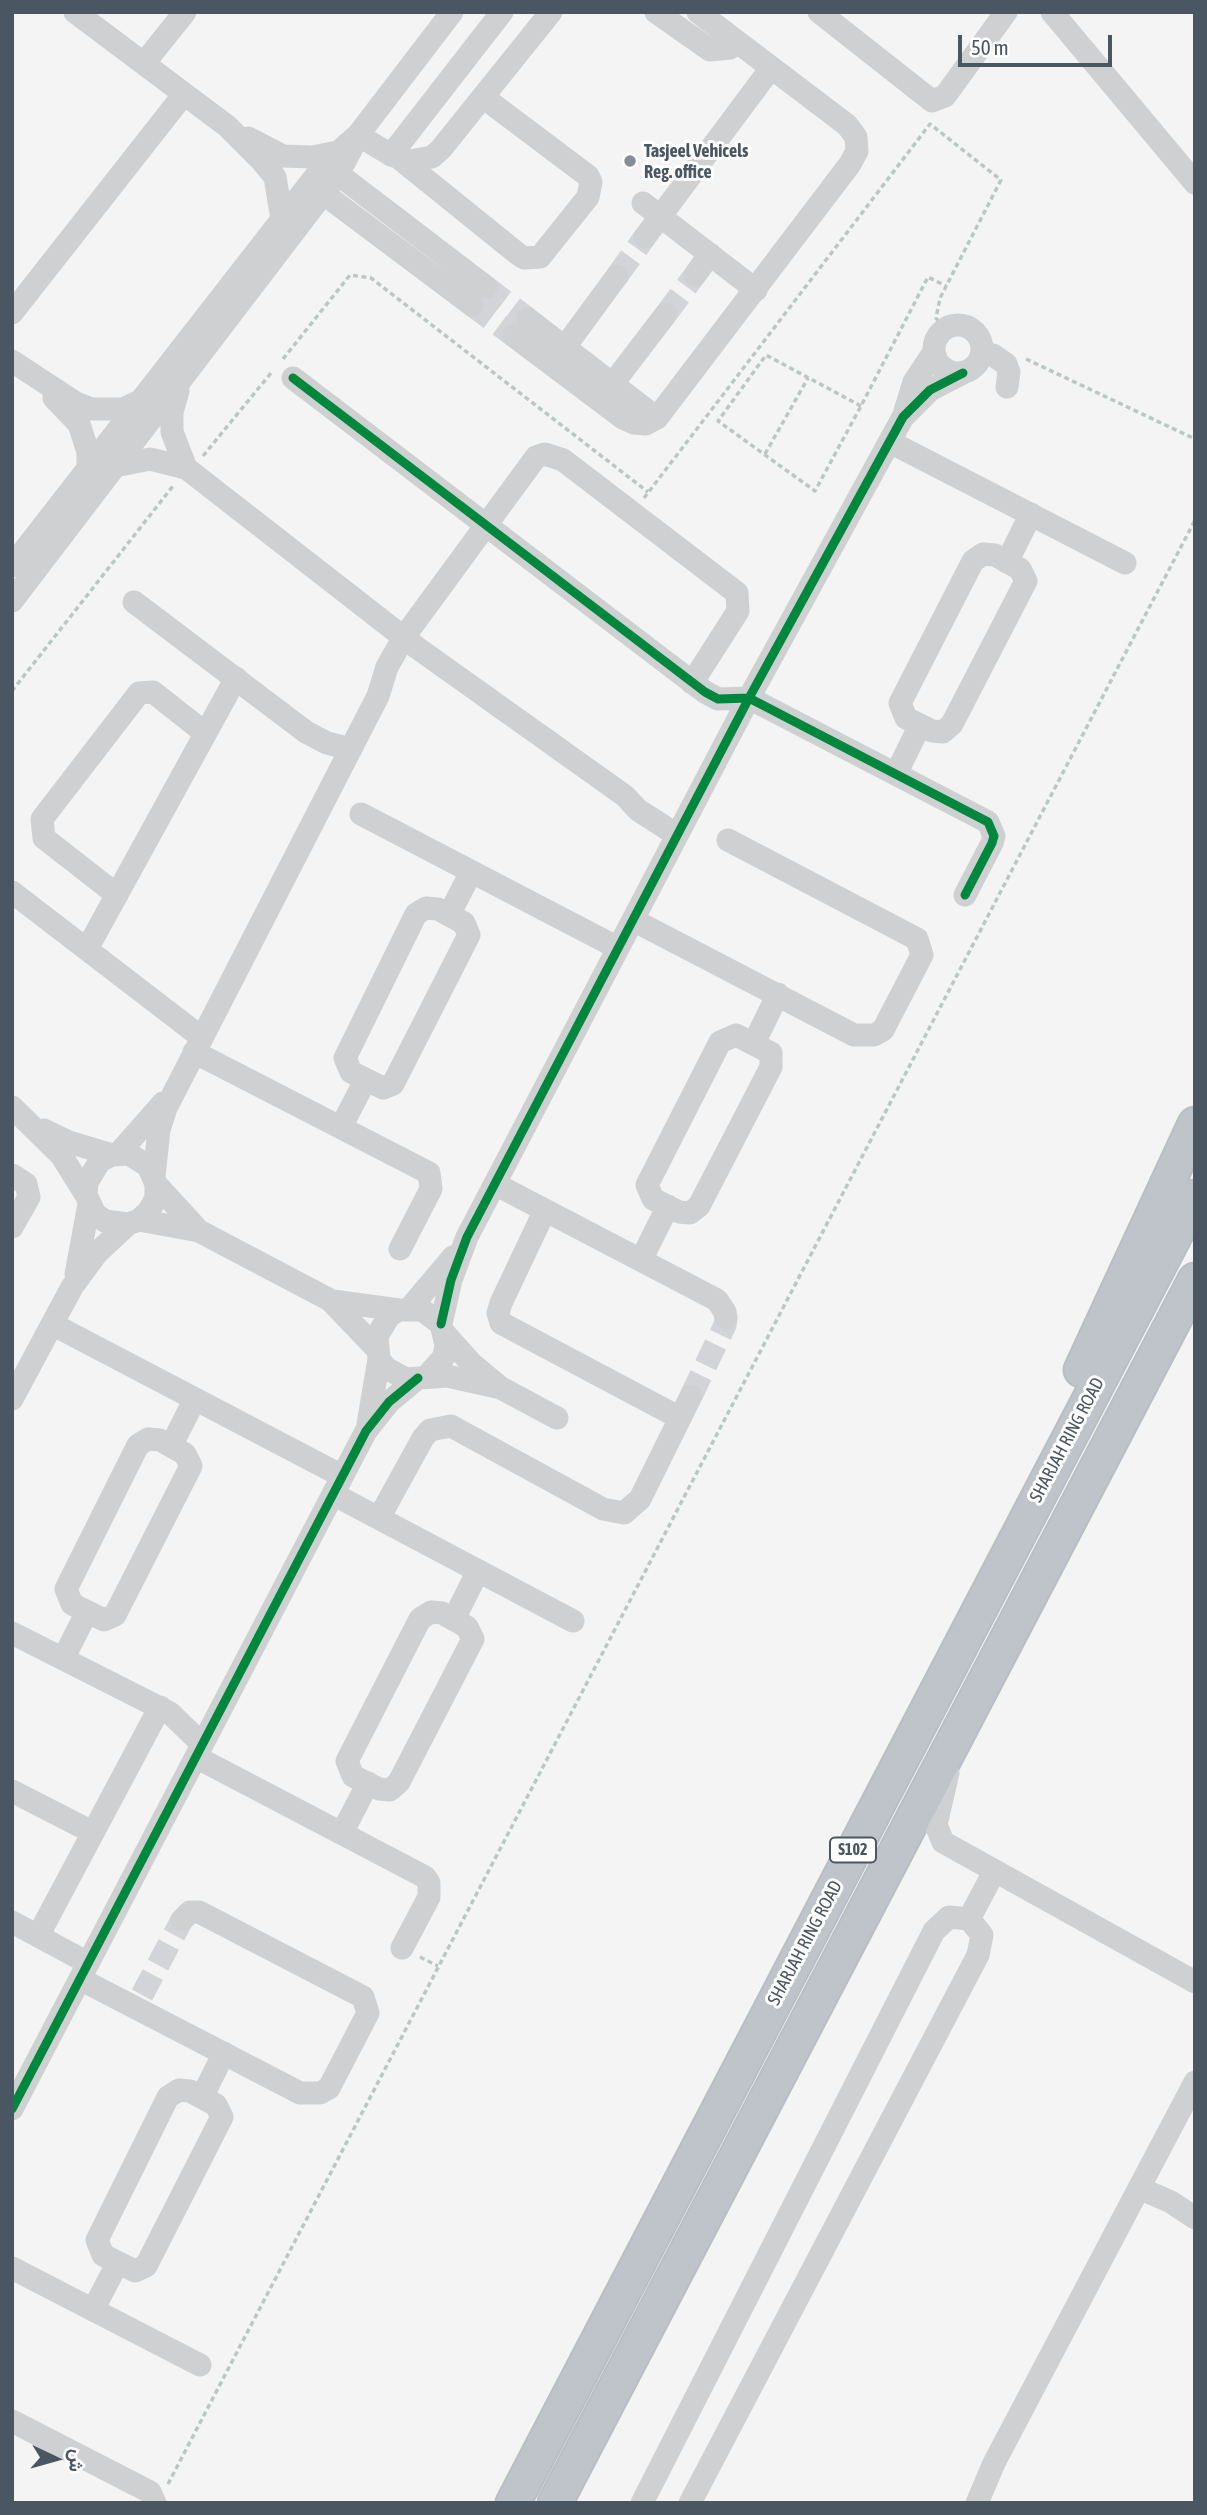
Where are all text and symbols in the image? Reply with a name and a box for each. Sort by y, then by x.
scale bar [962,21,1116,65]
text: 50 m [971,35,1009,59]
place label: Tasjeel Vehicels Reg. office [644,140,748,182]
marker: Tasjeel Vehicels Reg. office [622,153,638,169]
street label: SHARJAH RING ROAD [1025,1374,1109,1506]
road number: S102 [830,1838,876,1862]
street label: SHARJAH RING ROAD [763,1877,847,2009]
north arrow [21,2424,91,2494]
text: ش [65,2448,89,2473]

